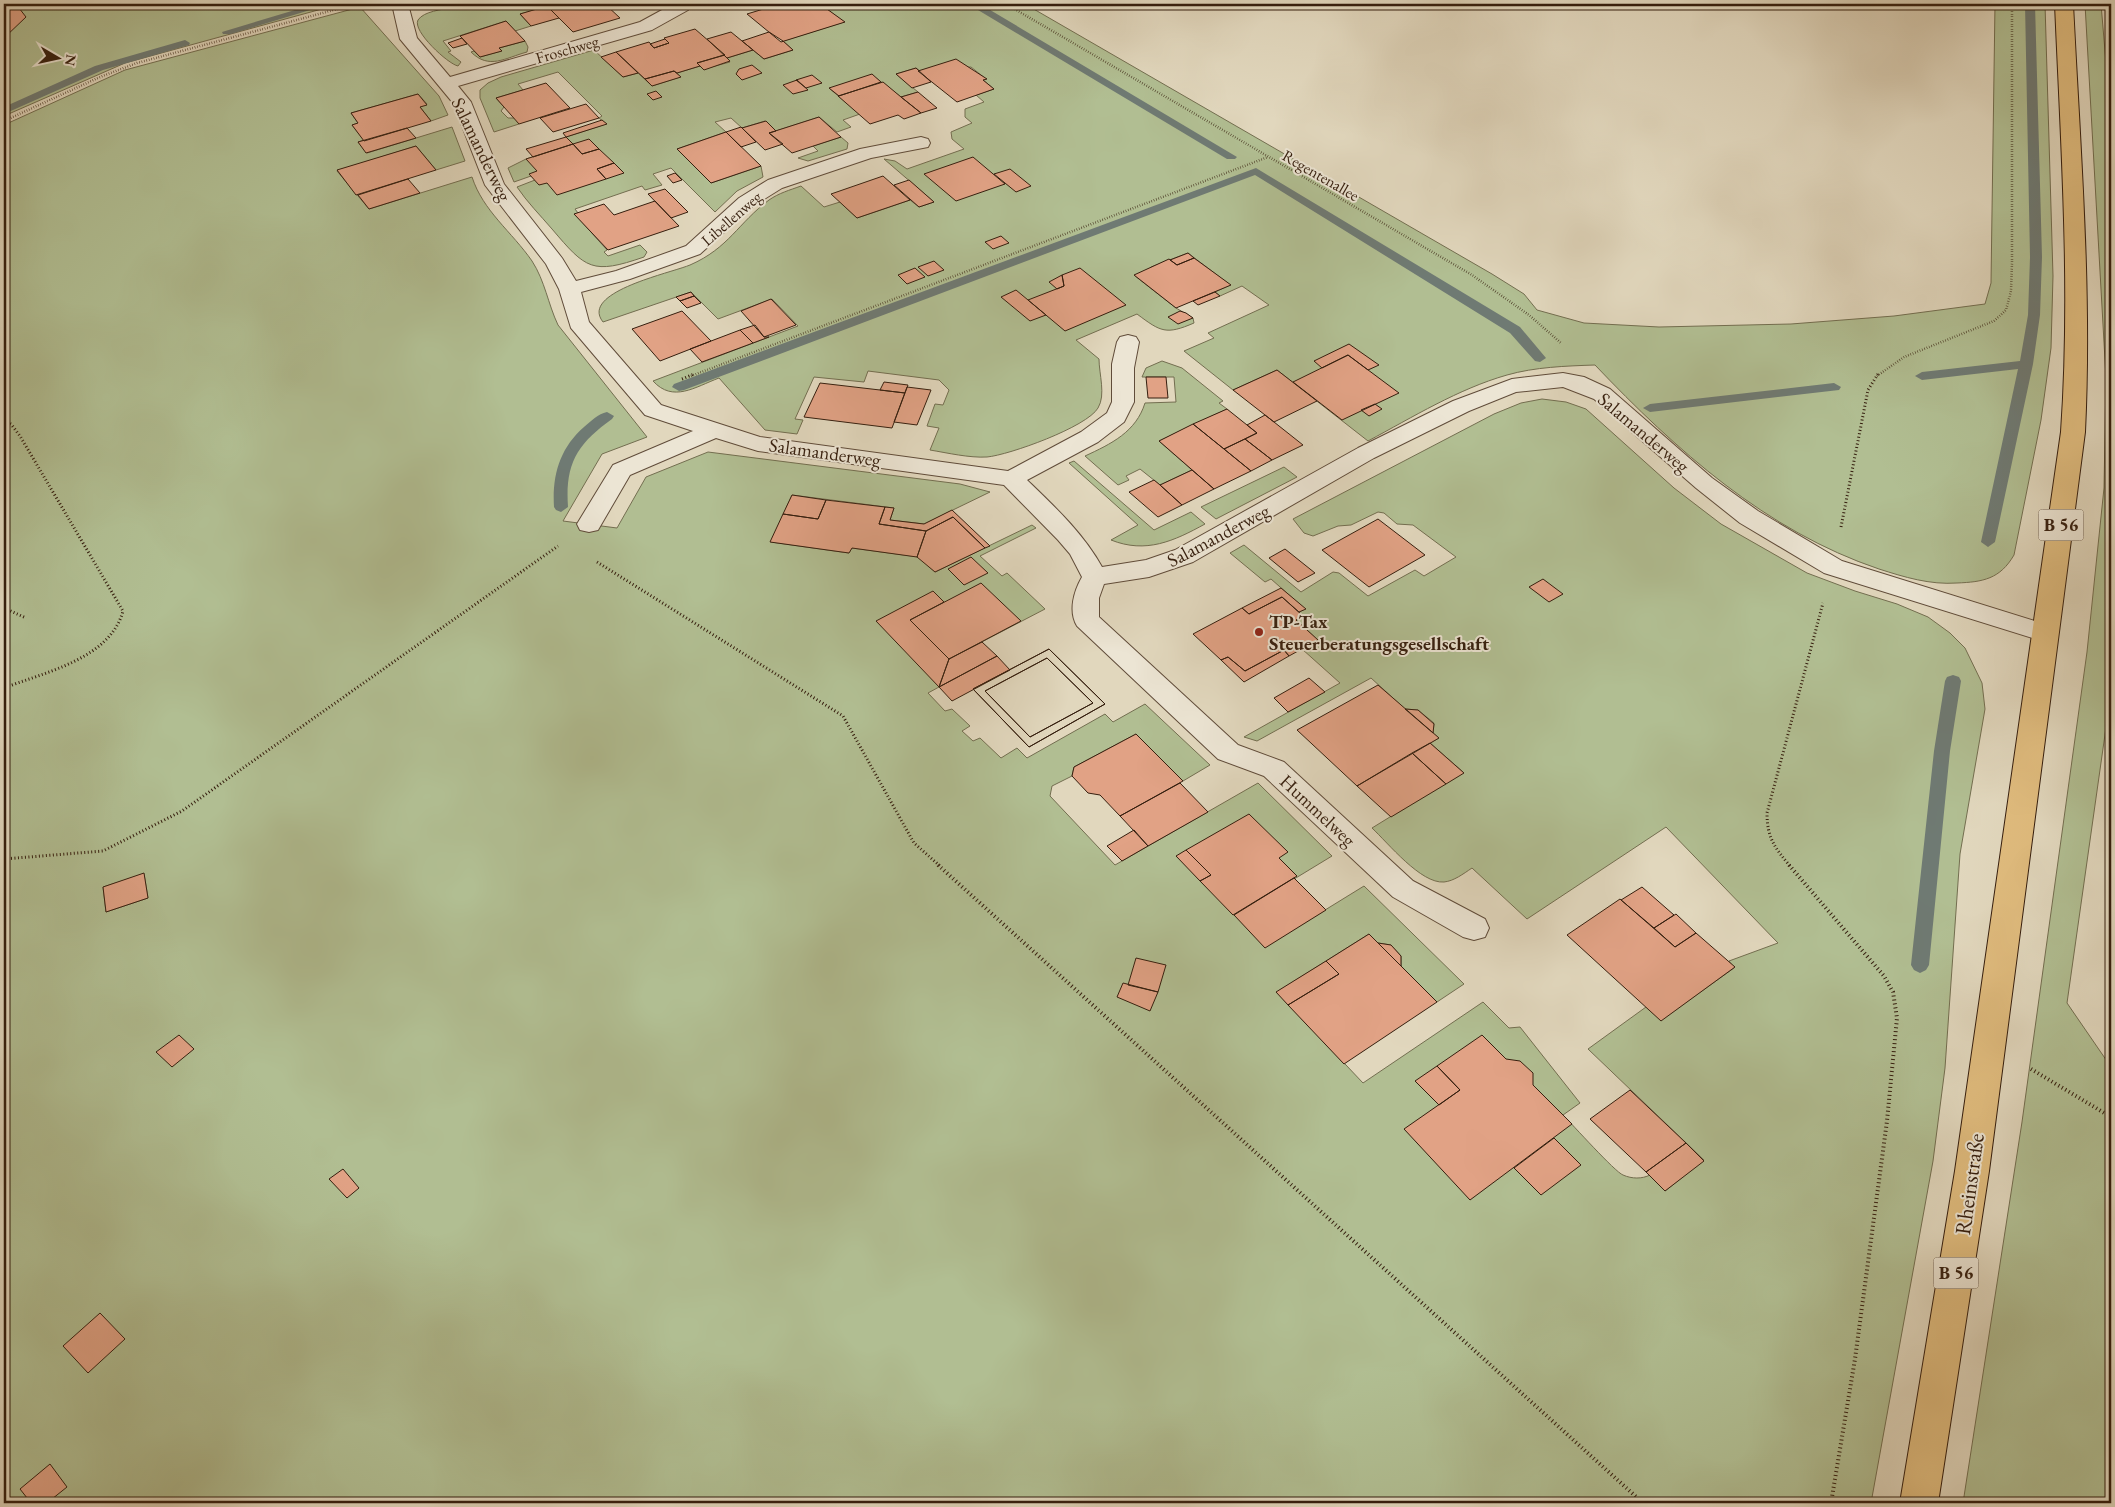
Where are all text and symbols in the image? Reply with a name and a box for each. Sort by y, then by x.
street label: Froschweg [533,30,602,68]
north arrow [32,32,82,82]
text: N [61,53,81,68]
street label: Salamanderweg [446,93,518,206]
street label: Regentenallee [1279,145,1363,206]
street label: Libellenweg [697,186,767,250]
street label: Salamanderweg [1593,387,1695,479]
street label: Salamanderweg [767,432,883,473]
street label: Salamanderweg [1163,498,1274,573]
road number: B 56 [2038,510,2084,540]
place label: TP-Tax Steuerberatungsgesellschaft [1269,609,1489,656]
marker: TP-Tax Steuerberatungsgesellschaft [1253,626,1265,638]
street label: Hummelweg [1274,769,1362,852]
street label: Rheinstraße [1948,1131,1991,1237]
road number: B 56 [1934,1258,1978,1288]

